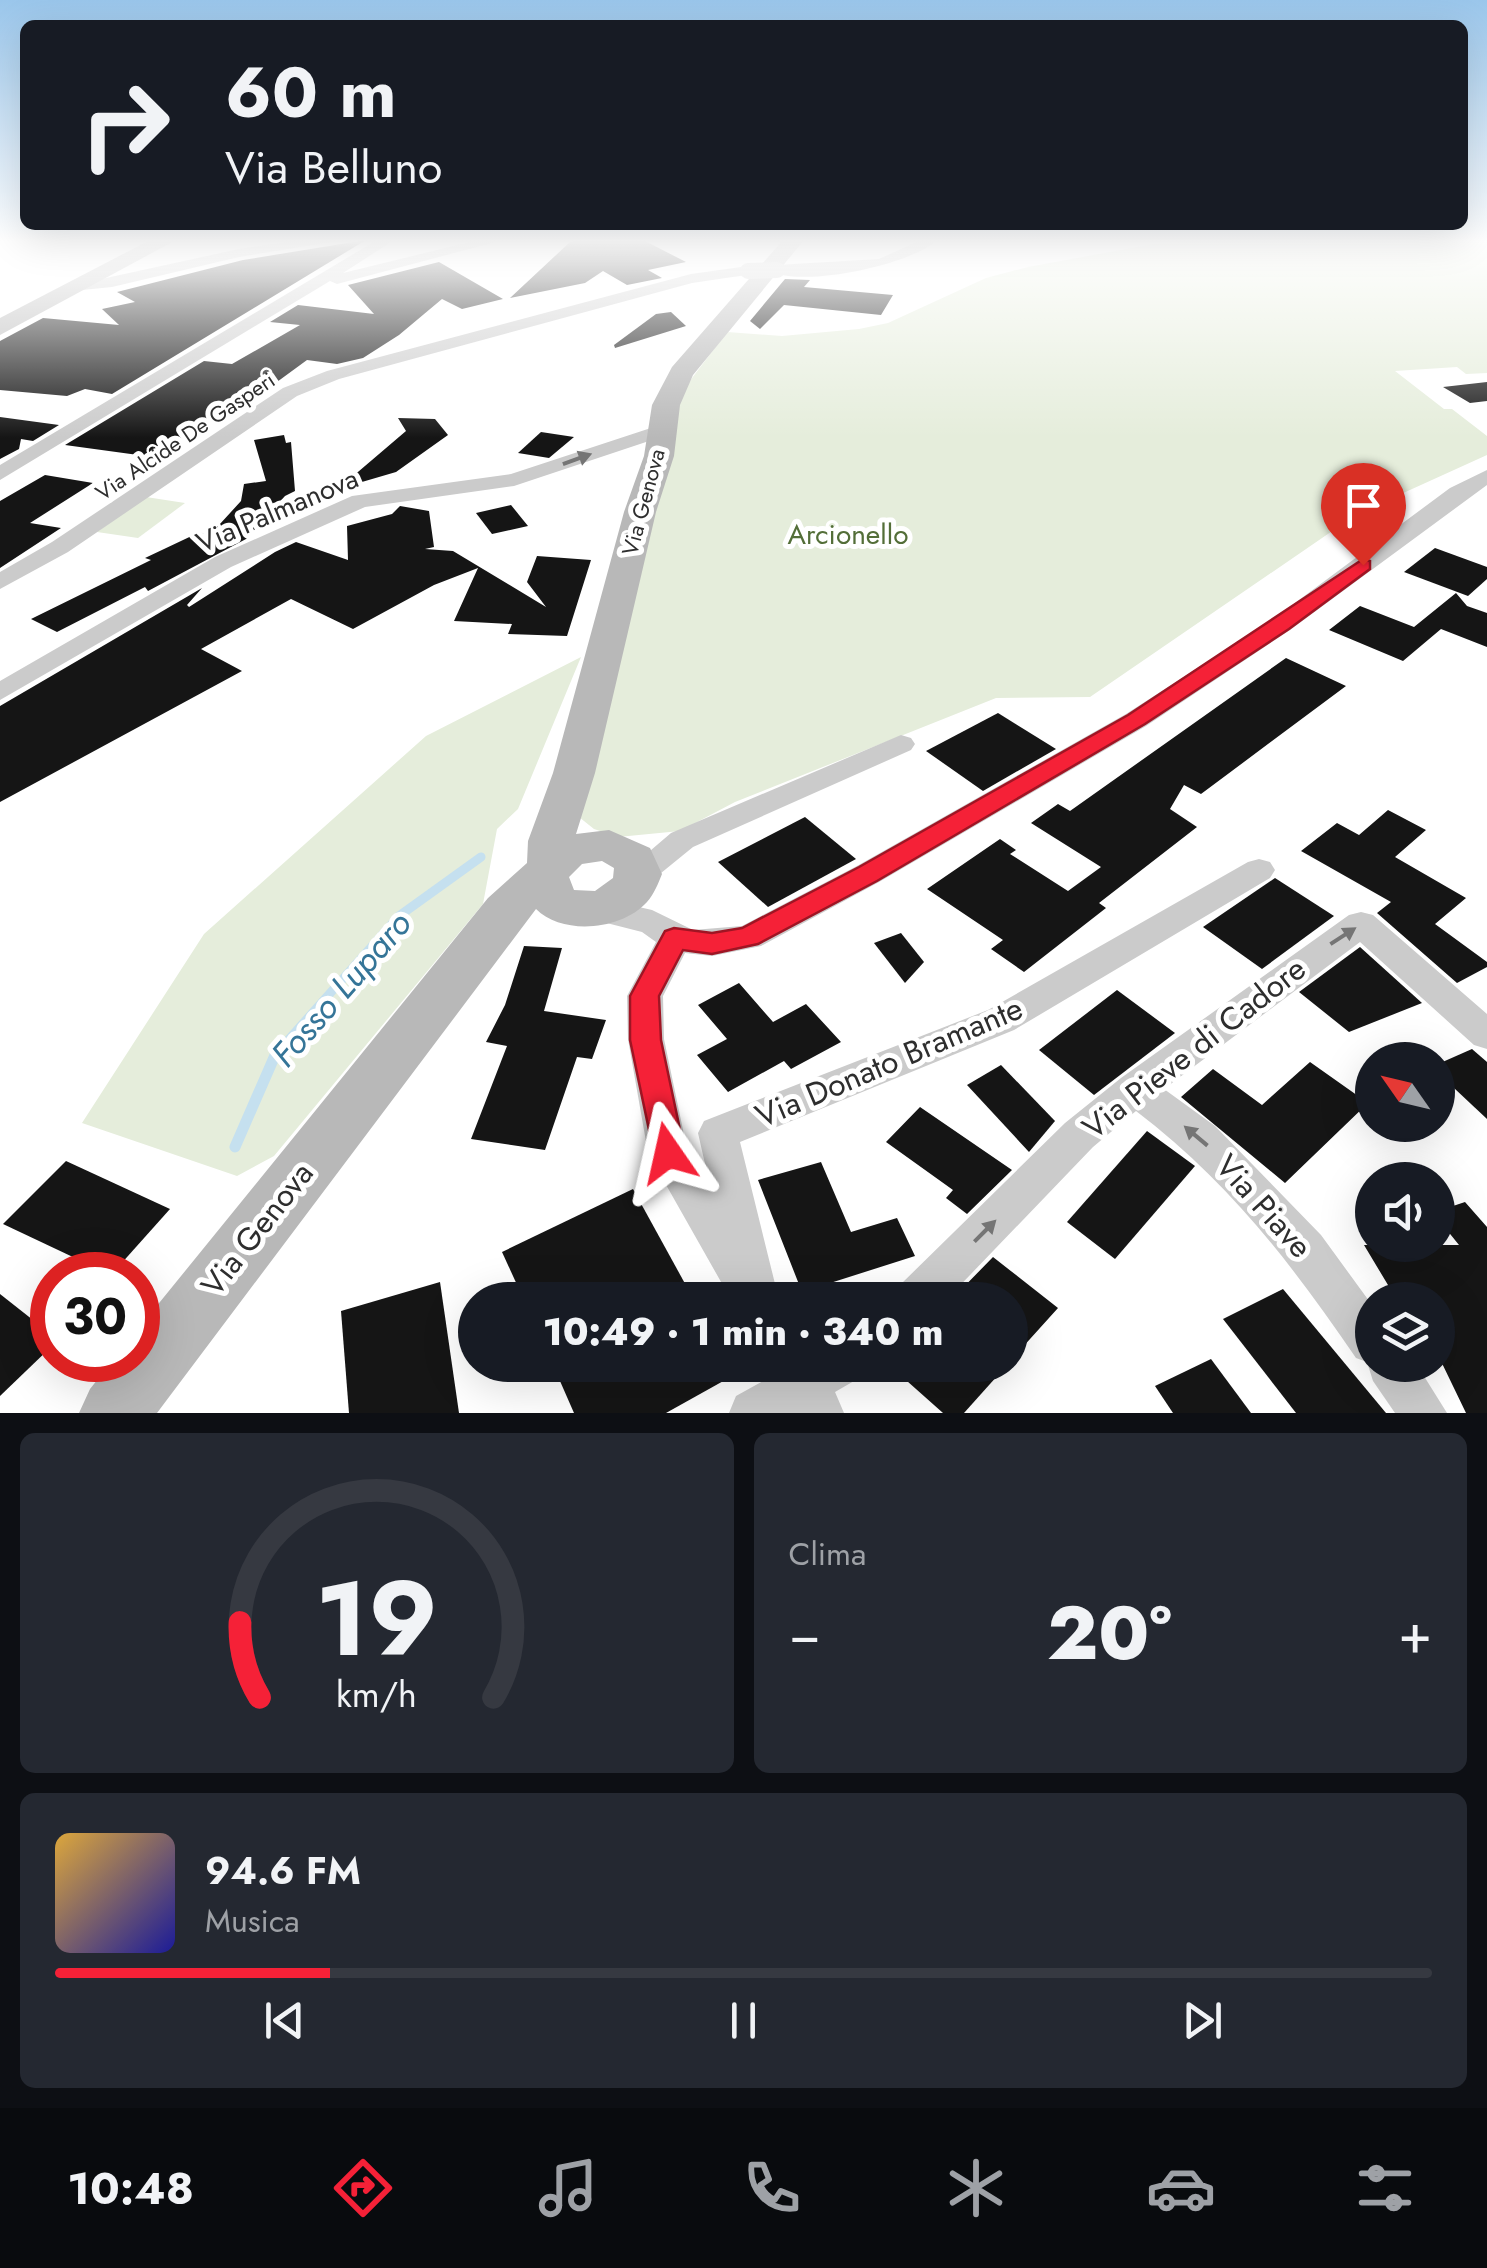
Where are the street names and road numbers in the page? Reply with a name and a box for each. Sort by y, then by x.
street label: Via Alcide De Gasperi [89,364,281,508]
street label: Via Genova [613,445,673,559]
street label: Via Palmanova [190,458,365,563]
street label: Via Pieve di Cadore [1073,946,1315,1150]
street label: Via Donato Bramante [748,985,1030,1139]
street label: Via Piave [1205,1144,1323,1268]
street label: Via Genova [190,1152,324,1306]

